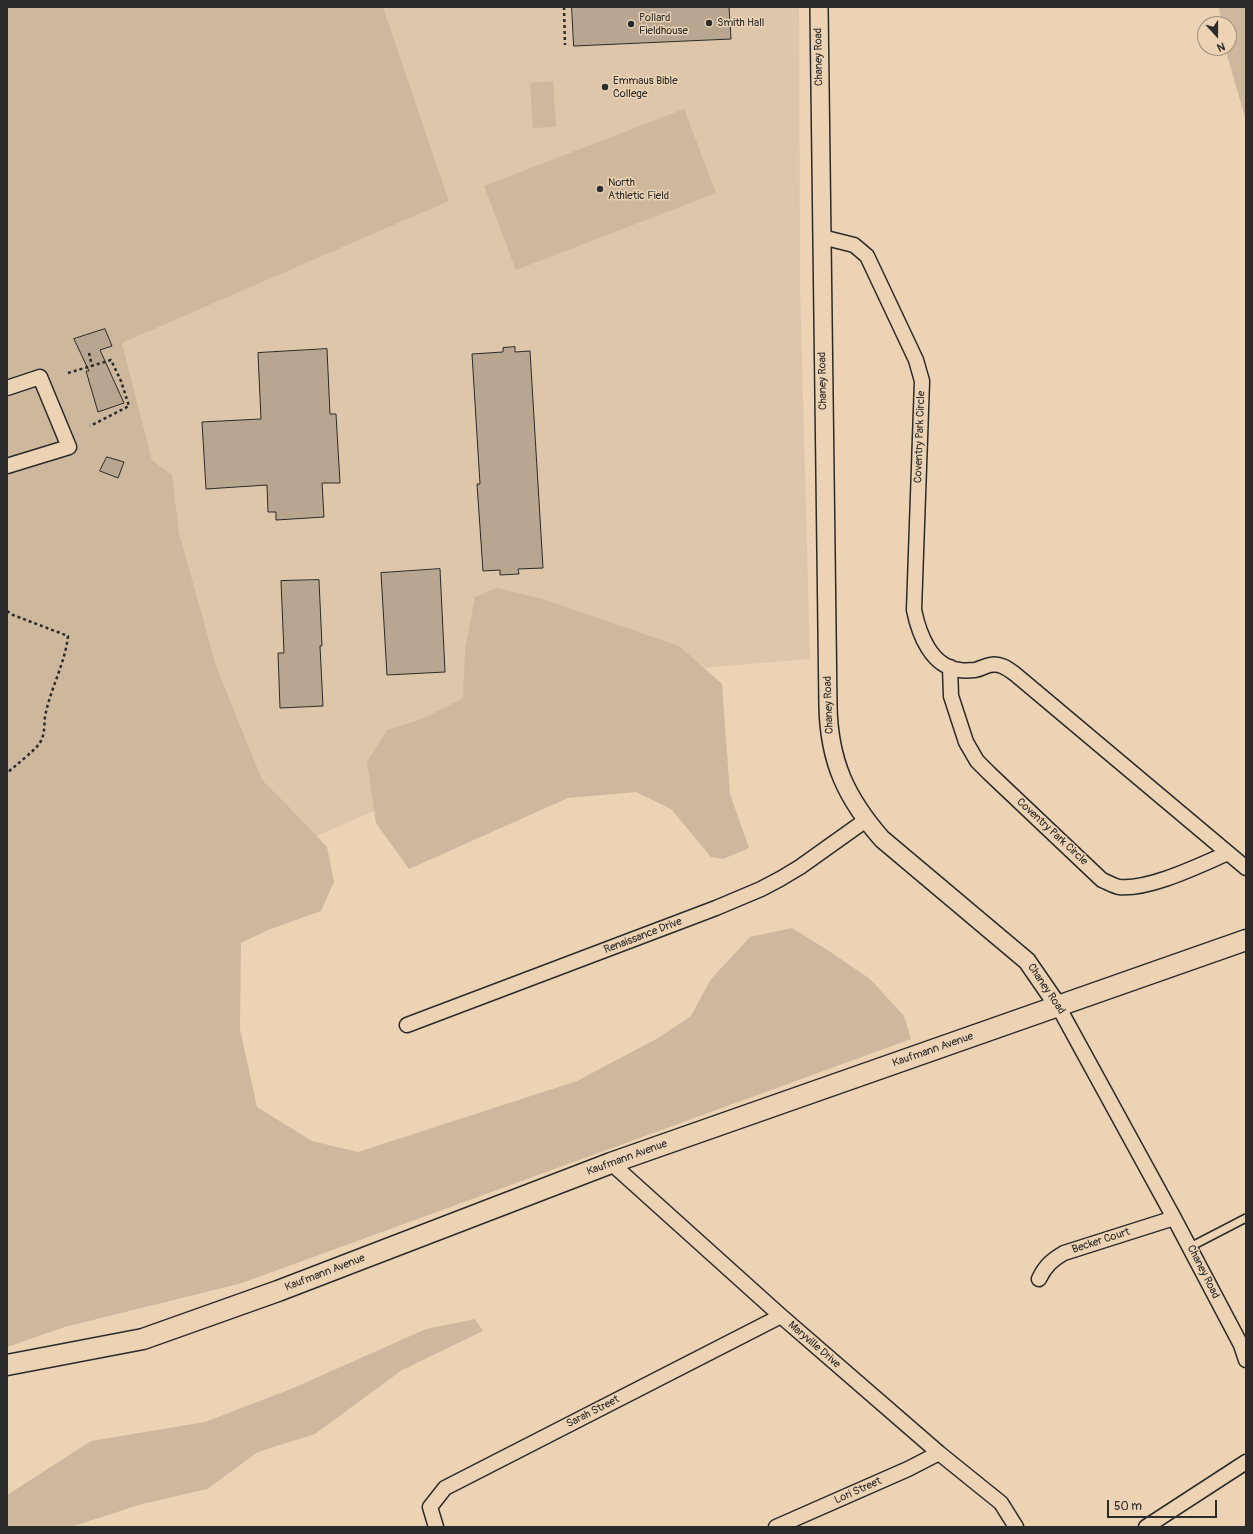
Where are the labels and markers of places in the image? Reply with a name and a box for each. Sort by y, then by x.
place label: Pollard Fieldhouse [639,11,688,37]
place label: Smith Hall [717,16,764,30]
marker: Smith Hall [704,18,714,28]
marker: Pollard Fieldhouse [626,19,636,29]
place label: Emmaus Bible College [613,74,678,100]
marker: Emmaus Bible College [600,82,610,92]
place label: North Athletic Field [608,176,669,202]
marker: North Athletic Field [595,184,605,194]

